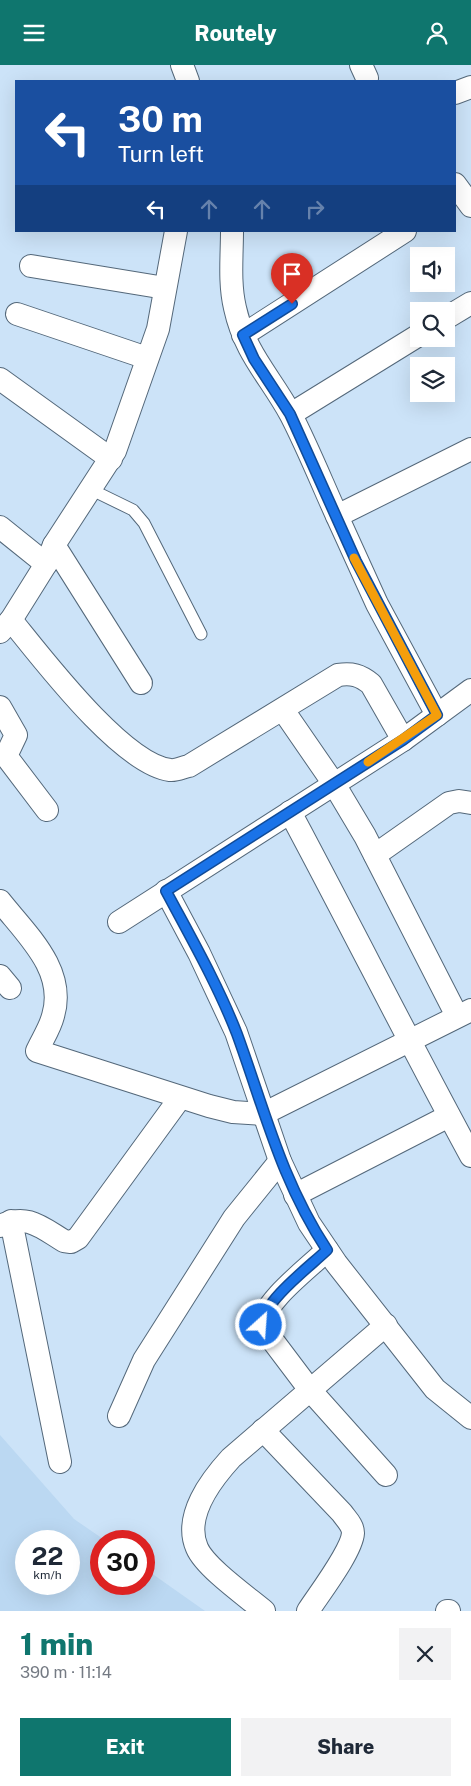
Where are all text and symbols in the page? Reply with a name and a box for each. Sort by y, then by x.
icon: menu [20,19,48,47]
icon: person [423,19,451,47]
text: Routely [194,20,277,46]
text: 30 m [118,99,203,140]
icon: left [35,100,100,165]
text: Turn left [118,141,204,167]
icon: left [142,195,170,223]
icon: ahead [195,195,223,223]
icon: ahead [248,195,276,223]
icon: right [301,195,329,223]
map controls [410,247,455,402]
button: sound [410,247,455,292]
pin [271,253,313,304]
icon: arrive [278,260,306,288]
button: search [410,302,455,347]
button: layers [410,357,455,402]
position arrow [234,1298,286,1350]
speed limit sign: 30 [90,1530,155,1595]
text: 22 [32,1541,63,1571]
text: km/h [33,1568,62,1582]
text: 1 min [20,1626,93,1662]
button: close [399,1628,451,1680]
text: 390 m · 11:14 [20,1663,112,1682]
button: Exit [20,1718,231,1776]
button: Share [241,1718,451,1776]

